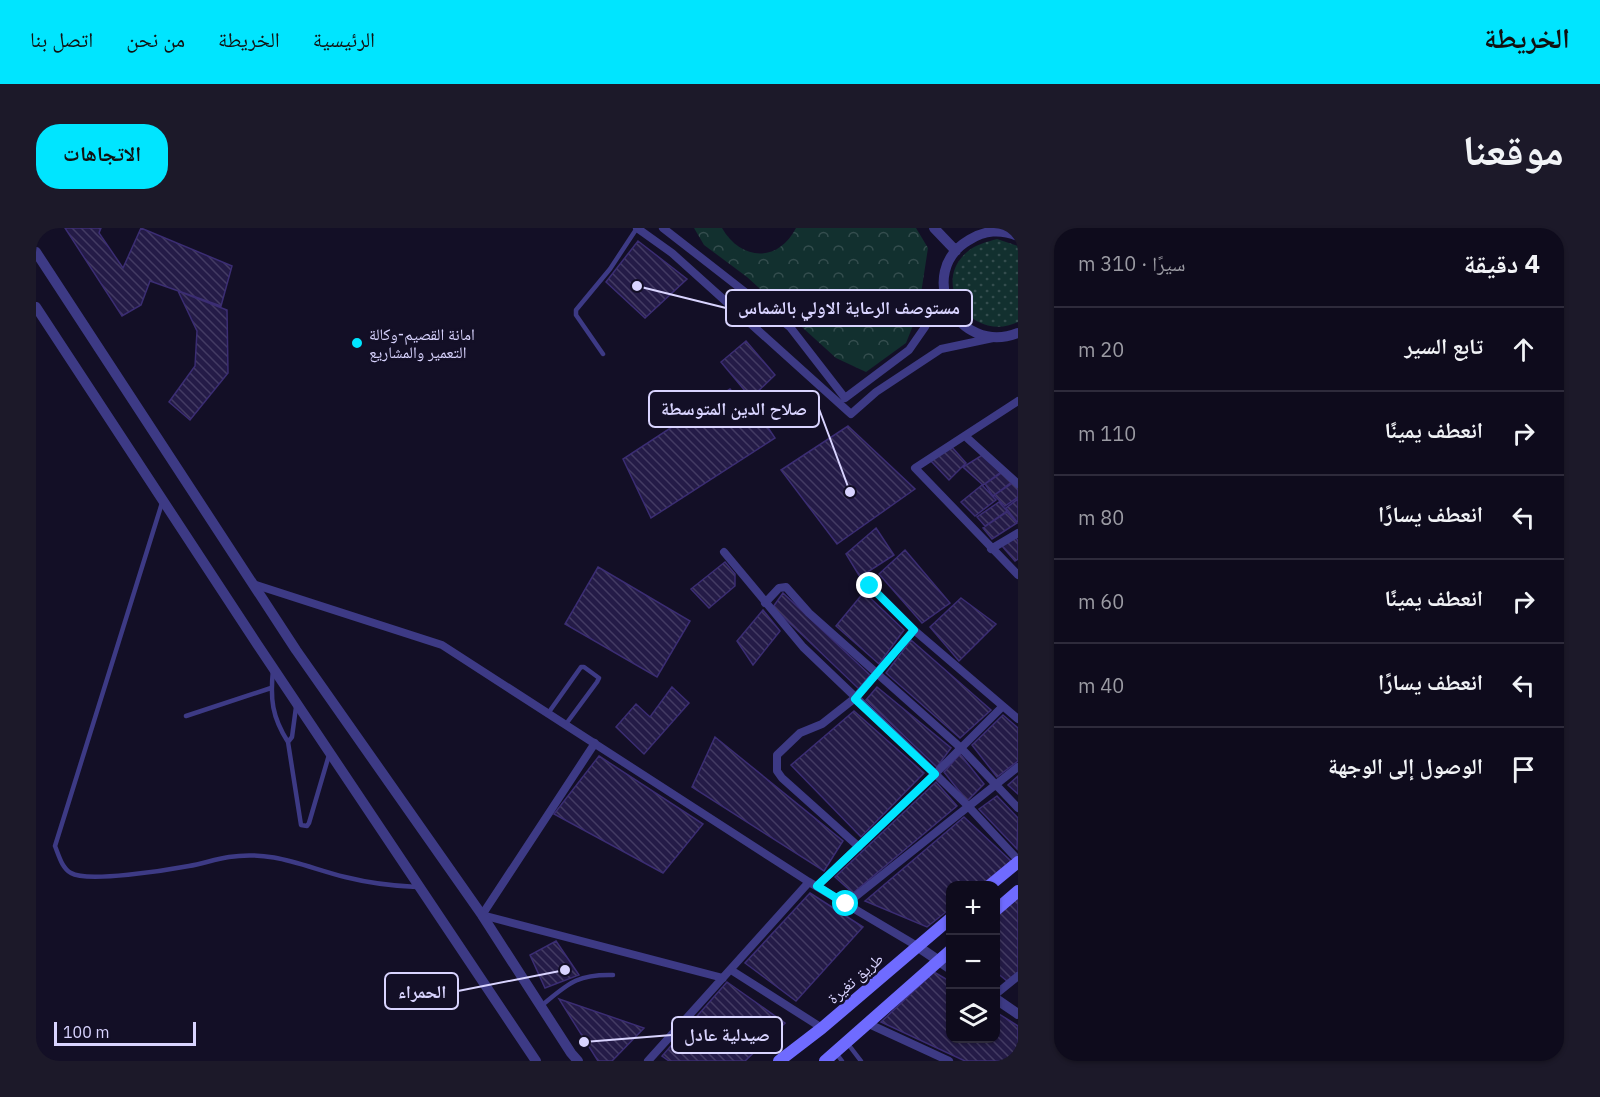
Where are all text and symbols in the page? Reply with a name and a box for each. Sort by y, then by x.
text: الخريطة [1484,19,1570,56]
text: اتصل بنا [30,25,93,53]
text: من نحن [126,25,185,53]
text: الخريطة [218,25,280,53]
text: الرئيسية [313,25,375,53]
text: موقعنا [1463,122,1564,177]
button: الاتجاهات [36,124,168,189]
text: 4 دقيقة [1464,246,1540,280]
text: سيرًا · 310 m [1078,250,1185,277]
callout: مستوصف الرعاية الاولي بالشماس [726,290,972,326]
text: مستوصف الرعاية الاولي بالشماس [738,296,960,322]
place label: امانة القصيم-وكالة التعمير والمشاريع [369,324,475,363]
text: تابع السير [1404,331,1483,360]
icon: ahead [1507,333,1540,366]
marker: امانة القصيم-وكالة التعمير والمشاريع [350,336,364,350]
text: 20 m [1078,336,1124,363]
callout: صلاح الدين المتوسطة [649,391,819,427]
text: صلاح الدين المتوسطة [661,397,807,420]
text: انعطف يمينًا [1385,415,1483,444]
icon: right [1507,417,1540,450]
text: 110 m [1078,420,1136,447]
text: انعطف يسارًا [1378,499,1483,528]
icon: left [1507,501,1540,534]
text: 80 m [1078,504,1124,531]
route end [856,572,882,598]
text: انعطف يمينًا [1385,583,1483,612]
icon: right [1507,585,1540,618]
text: 60 m [1078,588,1124,615]
text: انعطف يسارًا [1378,667,1483,696]
icon: left [1507,669,1540,702]
text: 40 m [1078,672,1124,699]
text: الوصول إلى الوجهة [1328,751,1483,780]
icon: arrive [1507,753,1540,786]
map controls [946,881,1000,1043]
button: + [946,881,1000,935]
route start [832,890,858,916]
button: − [946,935,1000,989]
street label: طريق تغيرة [823,948,888,1008]
callout: الحمراء [385,973,458,1009]
text: الحمراء [398,980,446,1003]
button: layers [946,989,1000,1043]
callout: صيدلية عادل [672,1017,782,1053]
scale bar [54,1019,196,1046]
text: 100 m [63,1022,110,1042]
text: صيدلية عادل [684,1023,770,1046]

